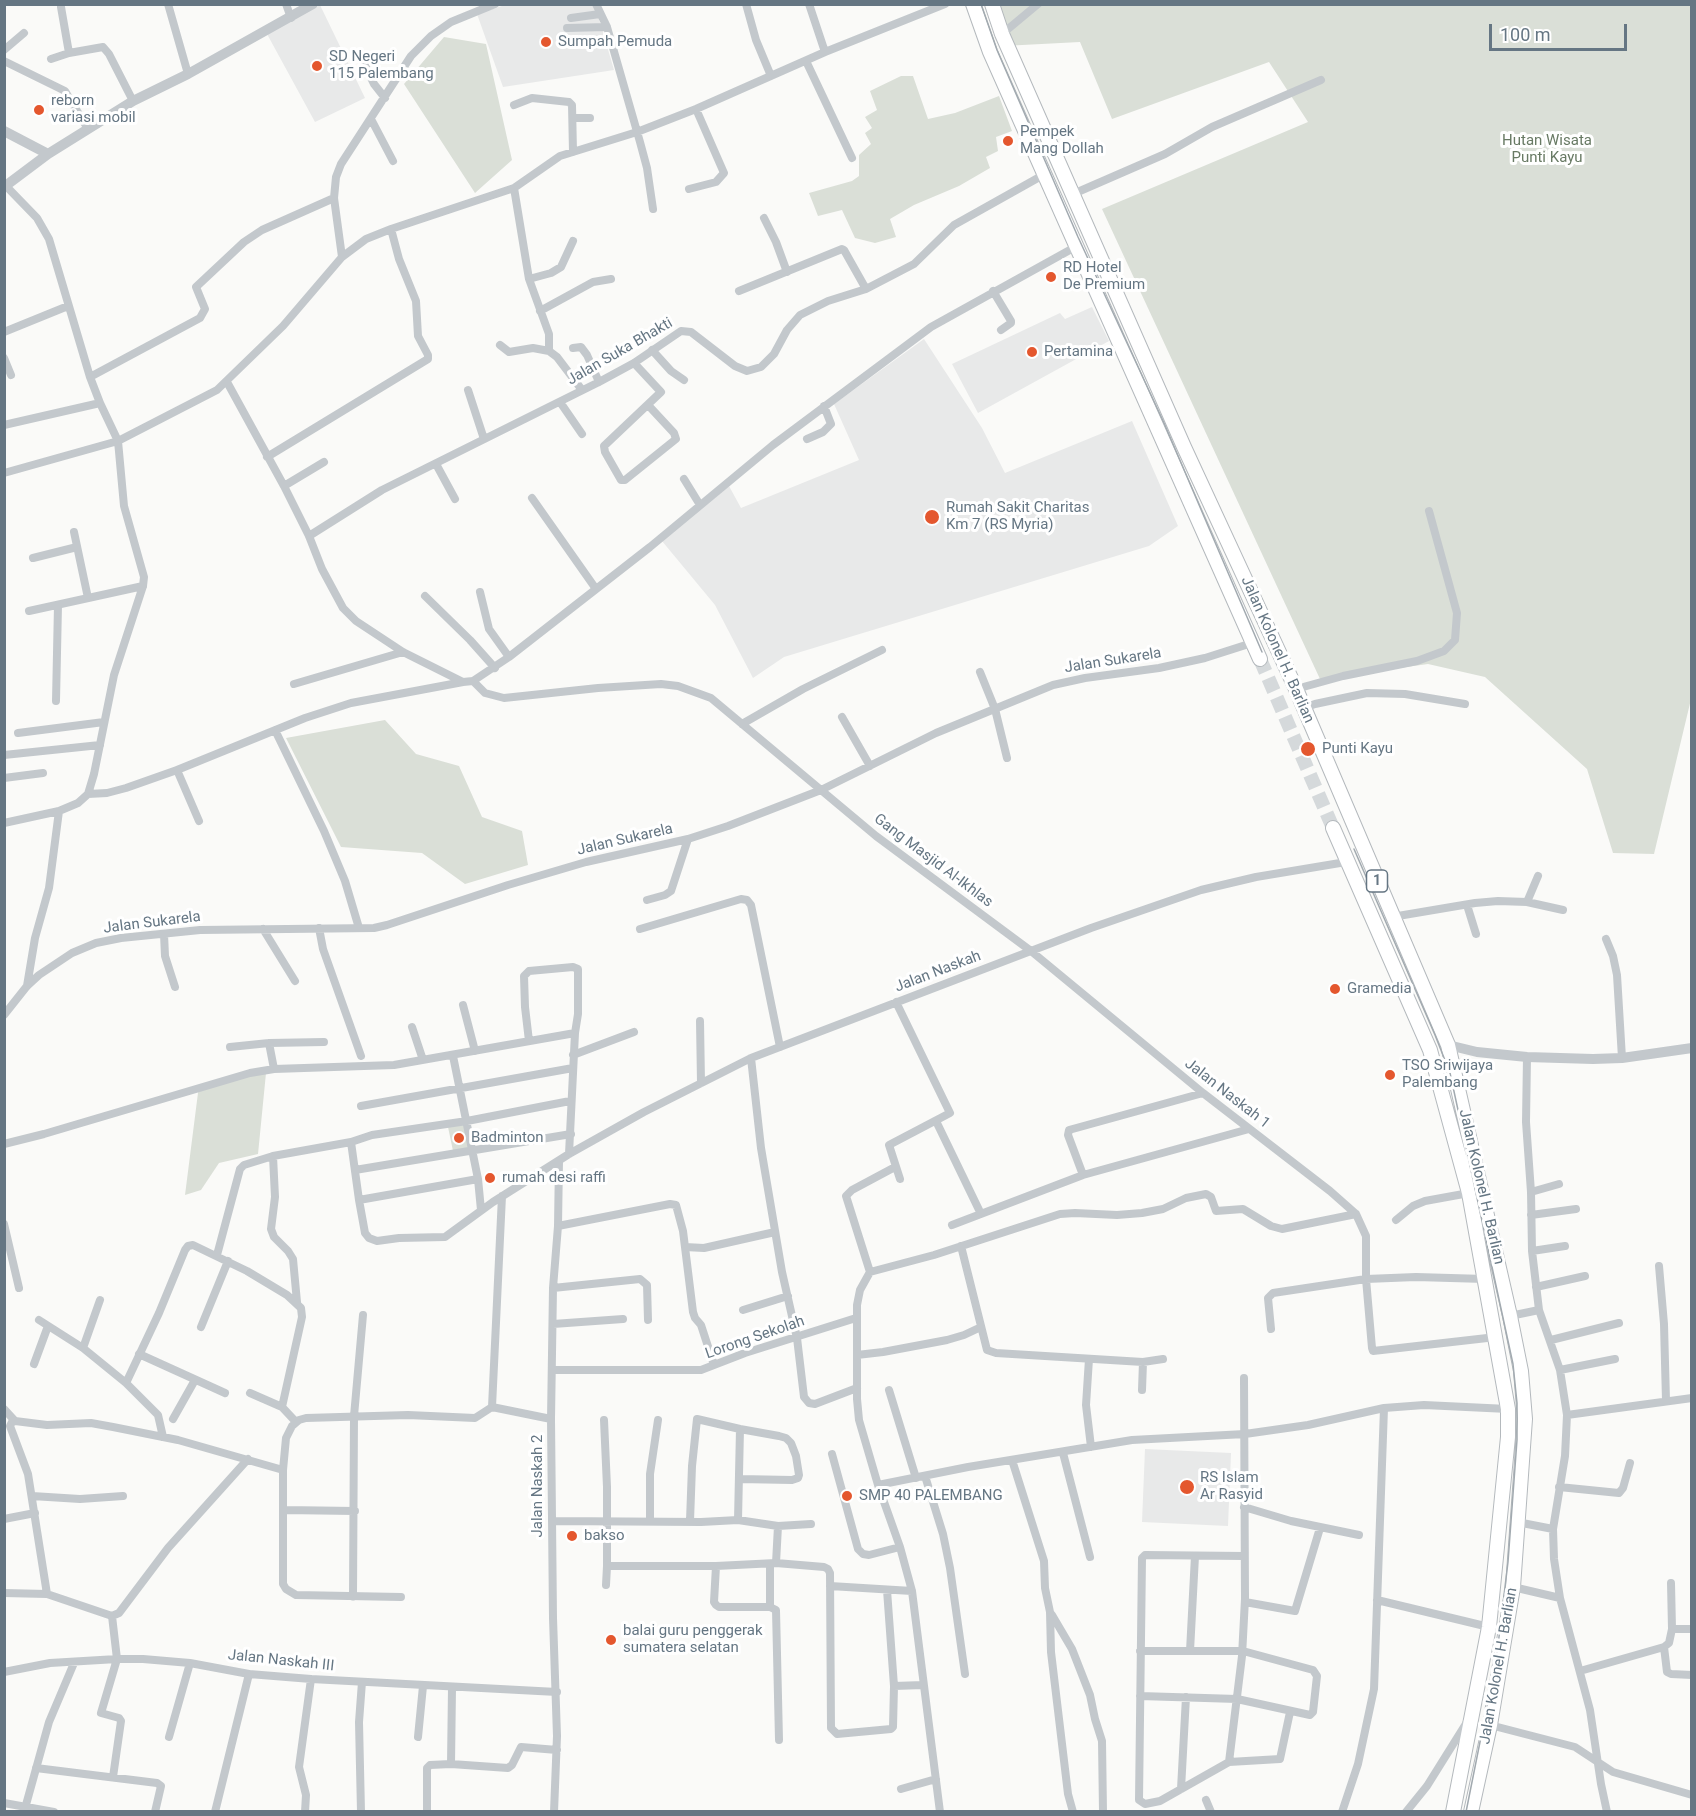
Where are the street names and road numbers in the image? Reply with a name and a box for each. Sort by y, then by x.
street label: Jalan Suka Bhakti [564,314,676,390]
street label: Jalan Kolonel H. Barlian [1237,574,1317,726]
street label: Jalan Sukarela [1063,644,1163,678]
street label: Gang Masjid Al-Ikhlas [870,810,996,912]
street label: Jalan Sukarela [575,820,675,860]
road number: 1 [1366,870,1388,892]
street label: Jalan Sukarela [102,908,202,938]
street label: Jalan Naskah [892,947,984,997]
street label: Jalan Naskah 1 [1181,1055,1273,1133]
street label: Jalan Kolonel H. Barlian [1454,1108,1508,1266]
street label: Lorong Sekolah [703,1313,807,1363]
street label: Jalan Naskah 2 [529,1434,547,1538]
street label: Jalan Kolonel H. Barlian [1476,1586,1522,1746]
street label: Jalan Naskah III [227,1646,335,1676]

